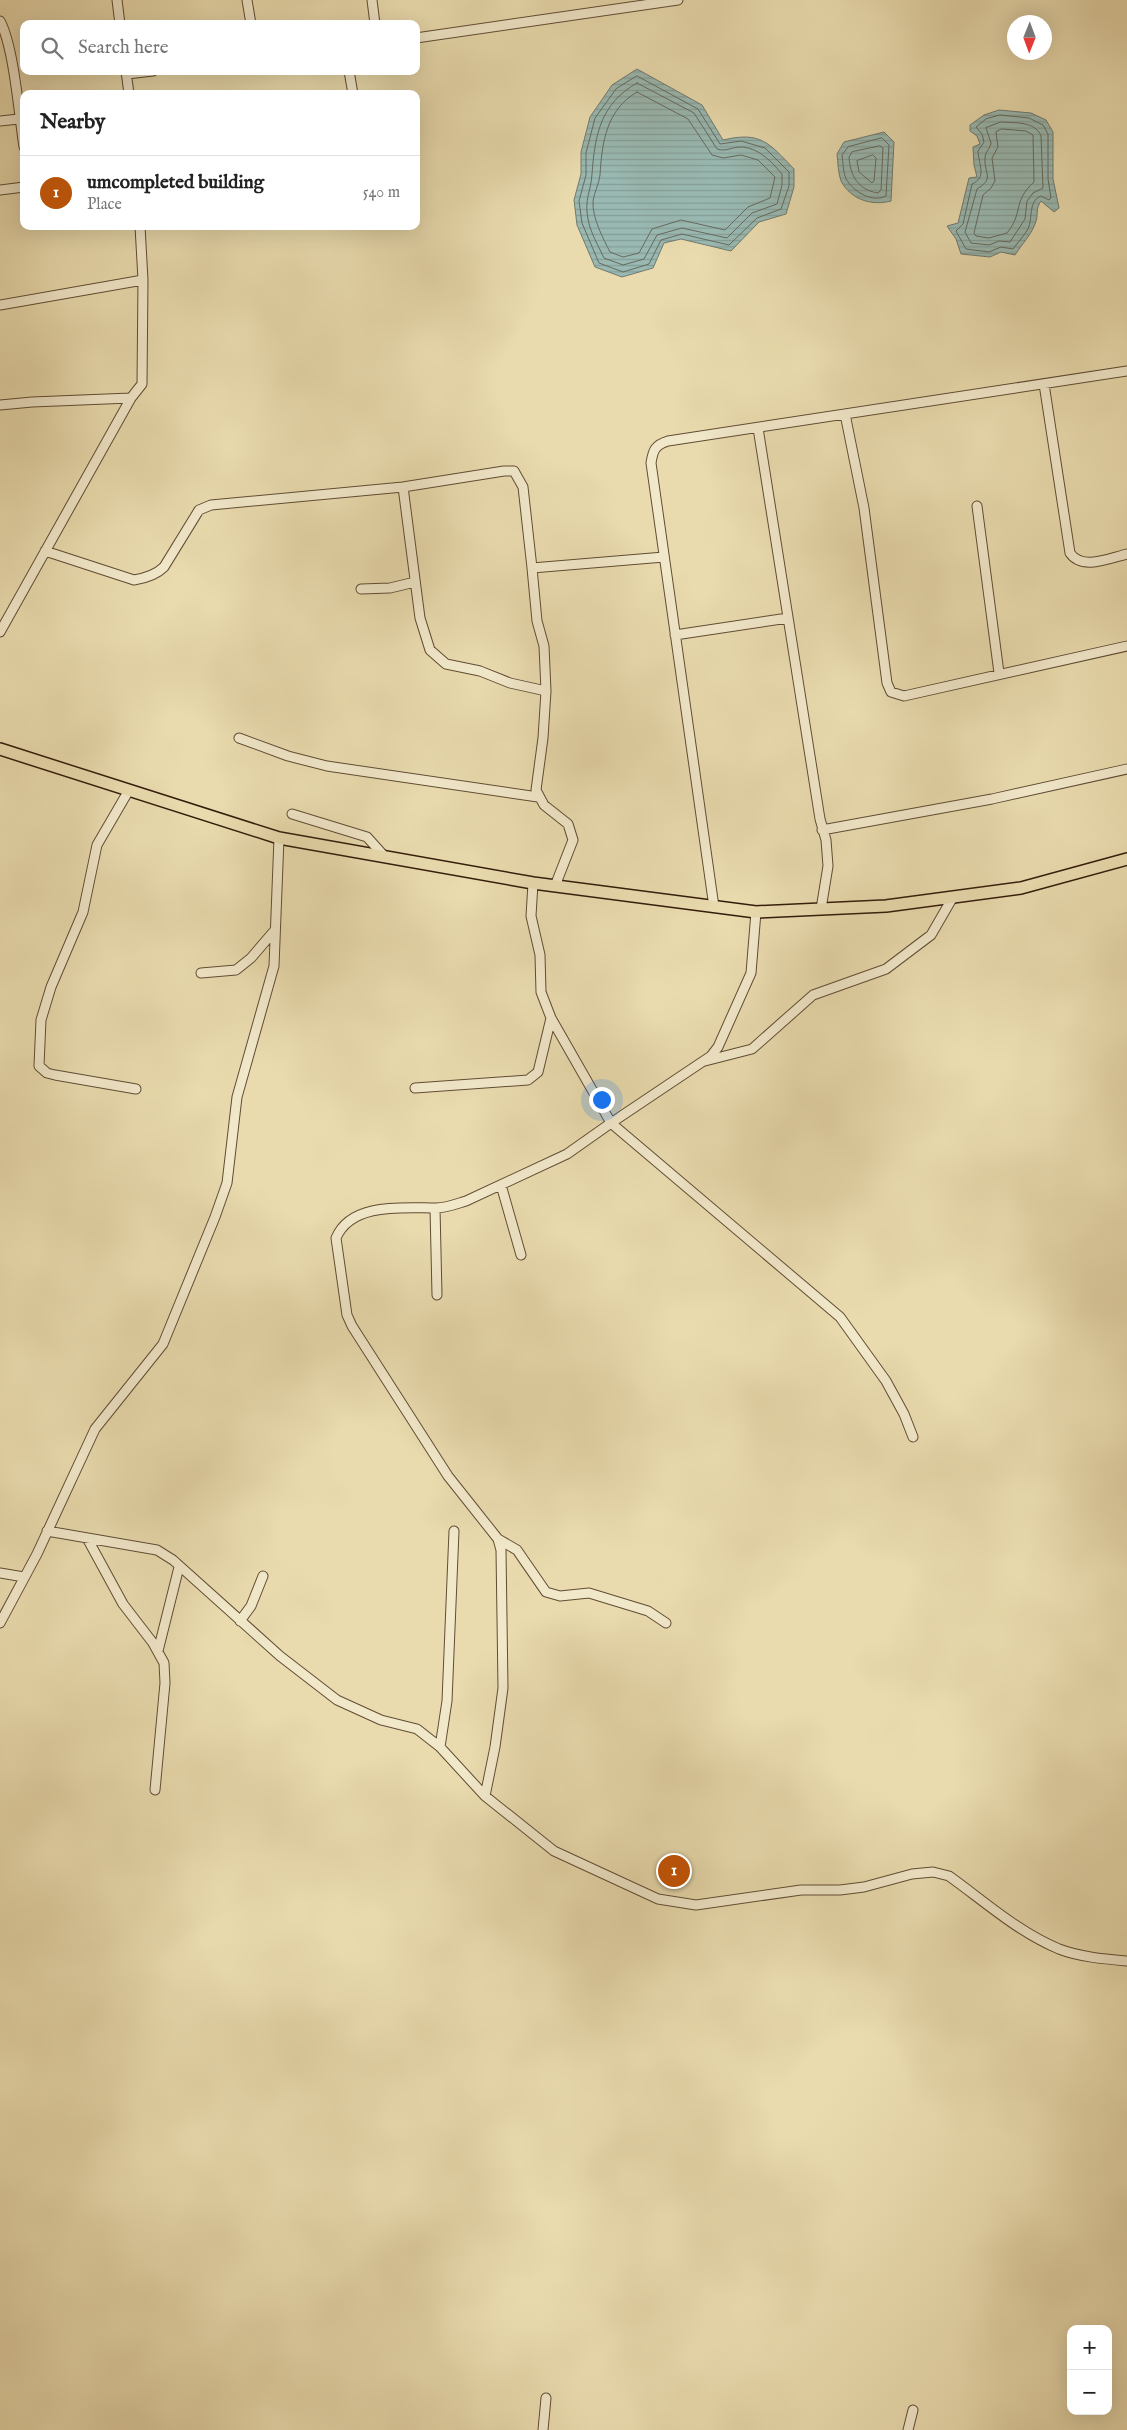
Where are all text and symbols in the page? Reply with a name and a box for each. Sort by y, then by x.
north arrow [1007,15,1052,60]
search box [20,20,420,75]
icon: search [38,34,66,62]
text: Search here [78,36,169,60]
text: Nearby [40,109,105,136]
text: umcompleted building [87,171,264,195]
text: 1 [53,183,59,203]
text: 540 m [363,183,400,203]
text: Place [87,195,122,215]
your location [589,1087,615,1113]
pin: 1 [658,1852,690,1890]
map controls [1067,2325,1112,2415]
button: + [1067,2325,1112,2370]
button: − [1067,2370,1112,2415]

